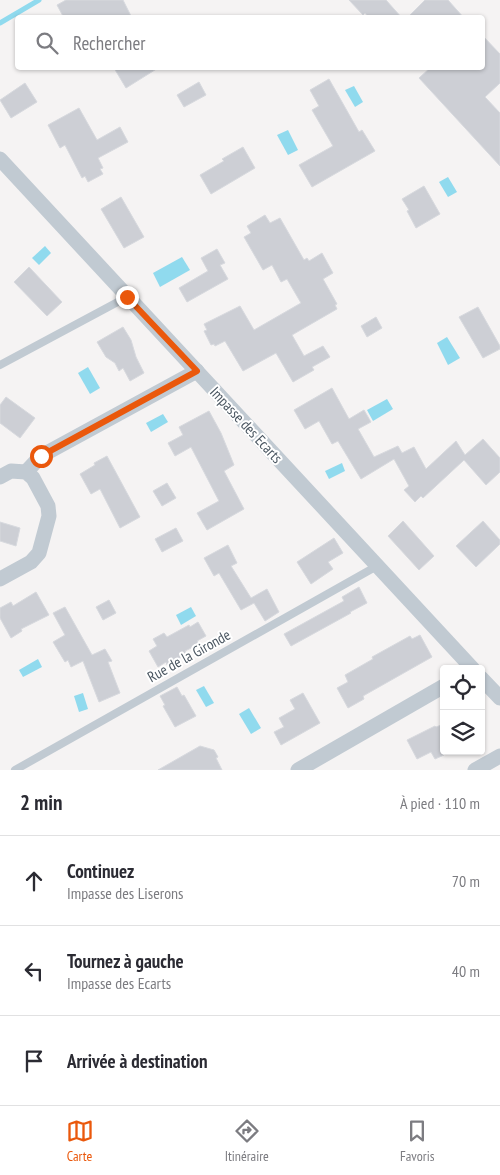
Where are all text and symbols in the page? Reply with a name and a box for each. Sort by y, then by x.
search box [15,15,485,70]
icon: search [33,29,61,57]
text: Rechercher [73,31,145,55]
route end [116,286,139,309]
street label: Impasse des Ecarts [206,382,287,467]
route start [30,445,53,468]
street label: Rue de la Gironde [144,625,234,686]
map controls [440,665,485,755]
button: locate [440,665,485,710]
button: layers [440,710,485,755]
text: 2 min [20,789,62,816]
text: À pied · 110 m [400,793,480,813]
text: Continuez [67,859,134,883]
icon: ahead [20,867,48,895]
text: 70 m [452,871,480,891]
text: Impasse des Liserons [67,883,184,903]
text: Tournez à gauche [67,949,184,973]
icon: left [20,957,48,985]
text: 40 m [452,961,480,981]
text: Impasse des Ecarts [67,973,171,993]
icon: arrive [20,1047,48,1075]
text: Arrivée à destination [67,1049,208,1073]
tab: Carte [66,1117,94,1165]
tab: Itinéraire [225,1117,269,1165]
tab: Favoris [400,1117,434,1165]

